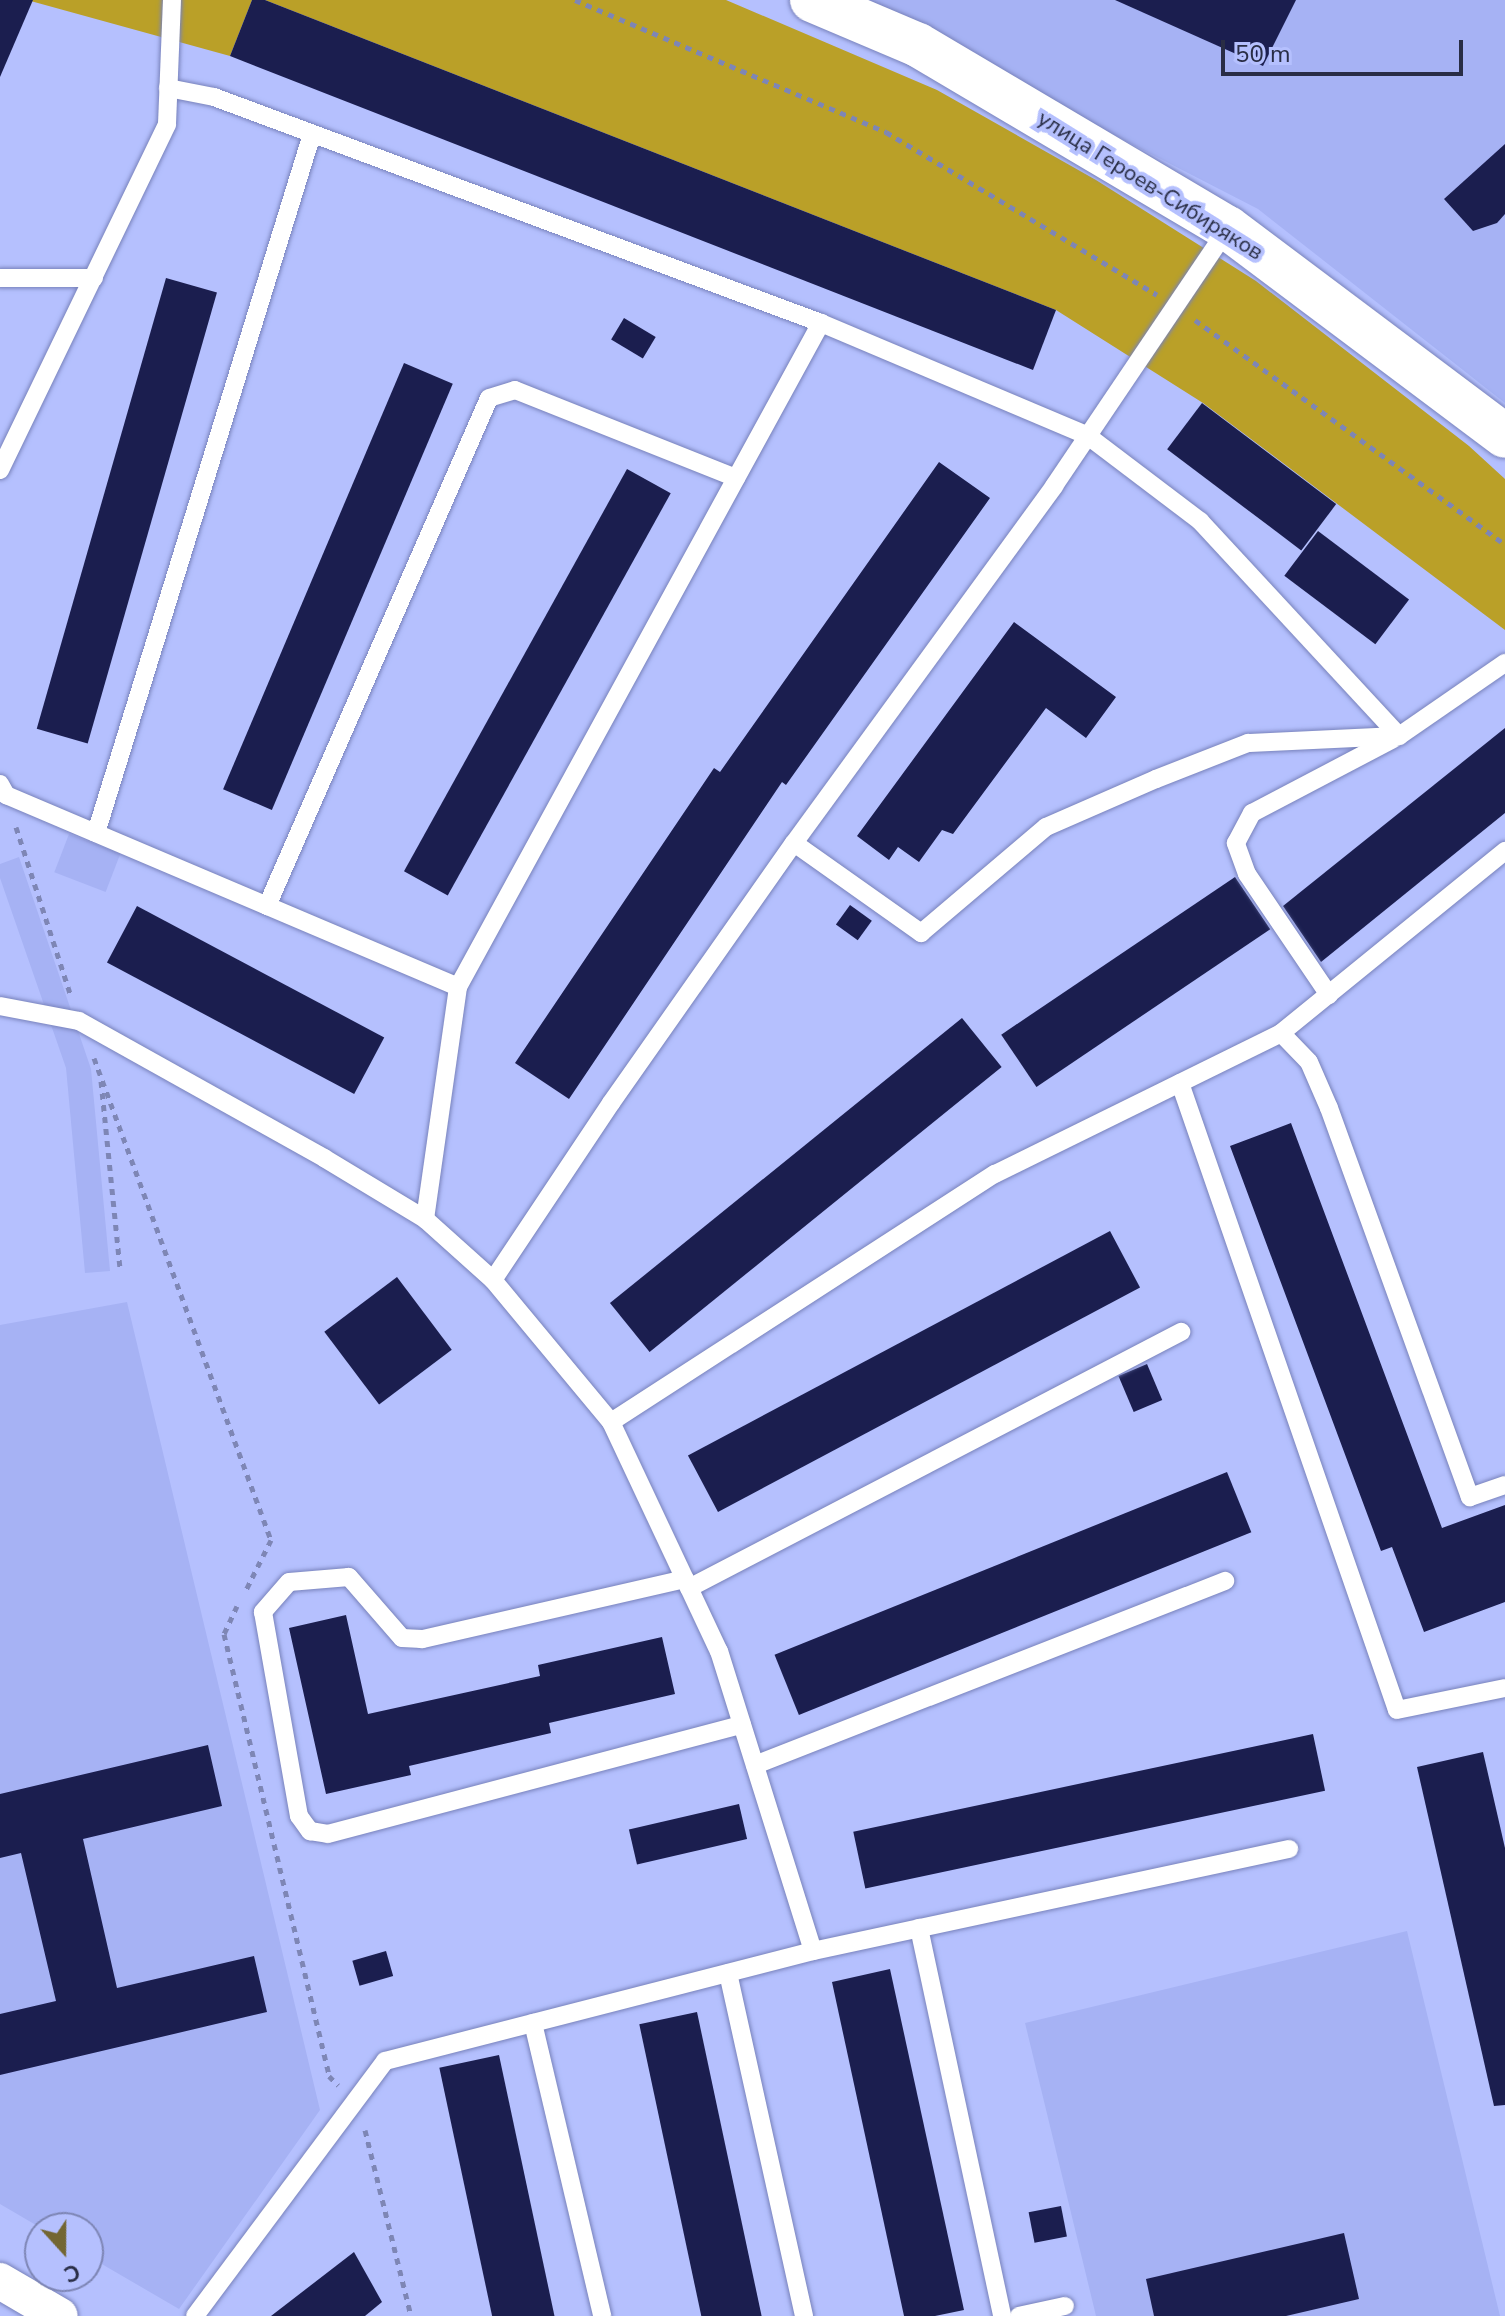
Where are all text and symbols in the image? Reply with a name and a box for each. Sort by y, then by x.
scale bar [1225,24,1467,74]
text: 50 m [1235,38,1291,70]
street label: улица Героев-Сибиряков [1032,106,1268,266]
north arrow [24,2212,104,2292]
text: С [60,2256,84,2289]

